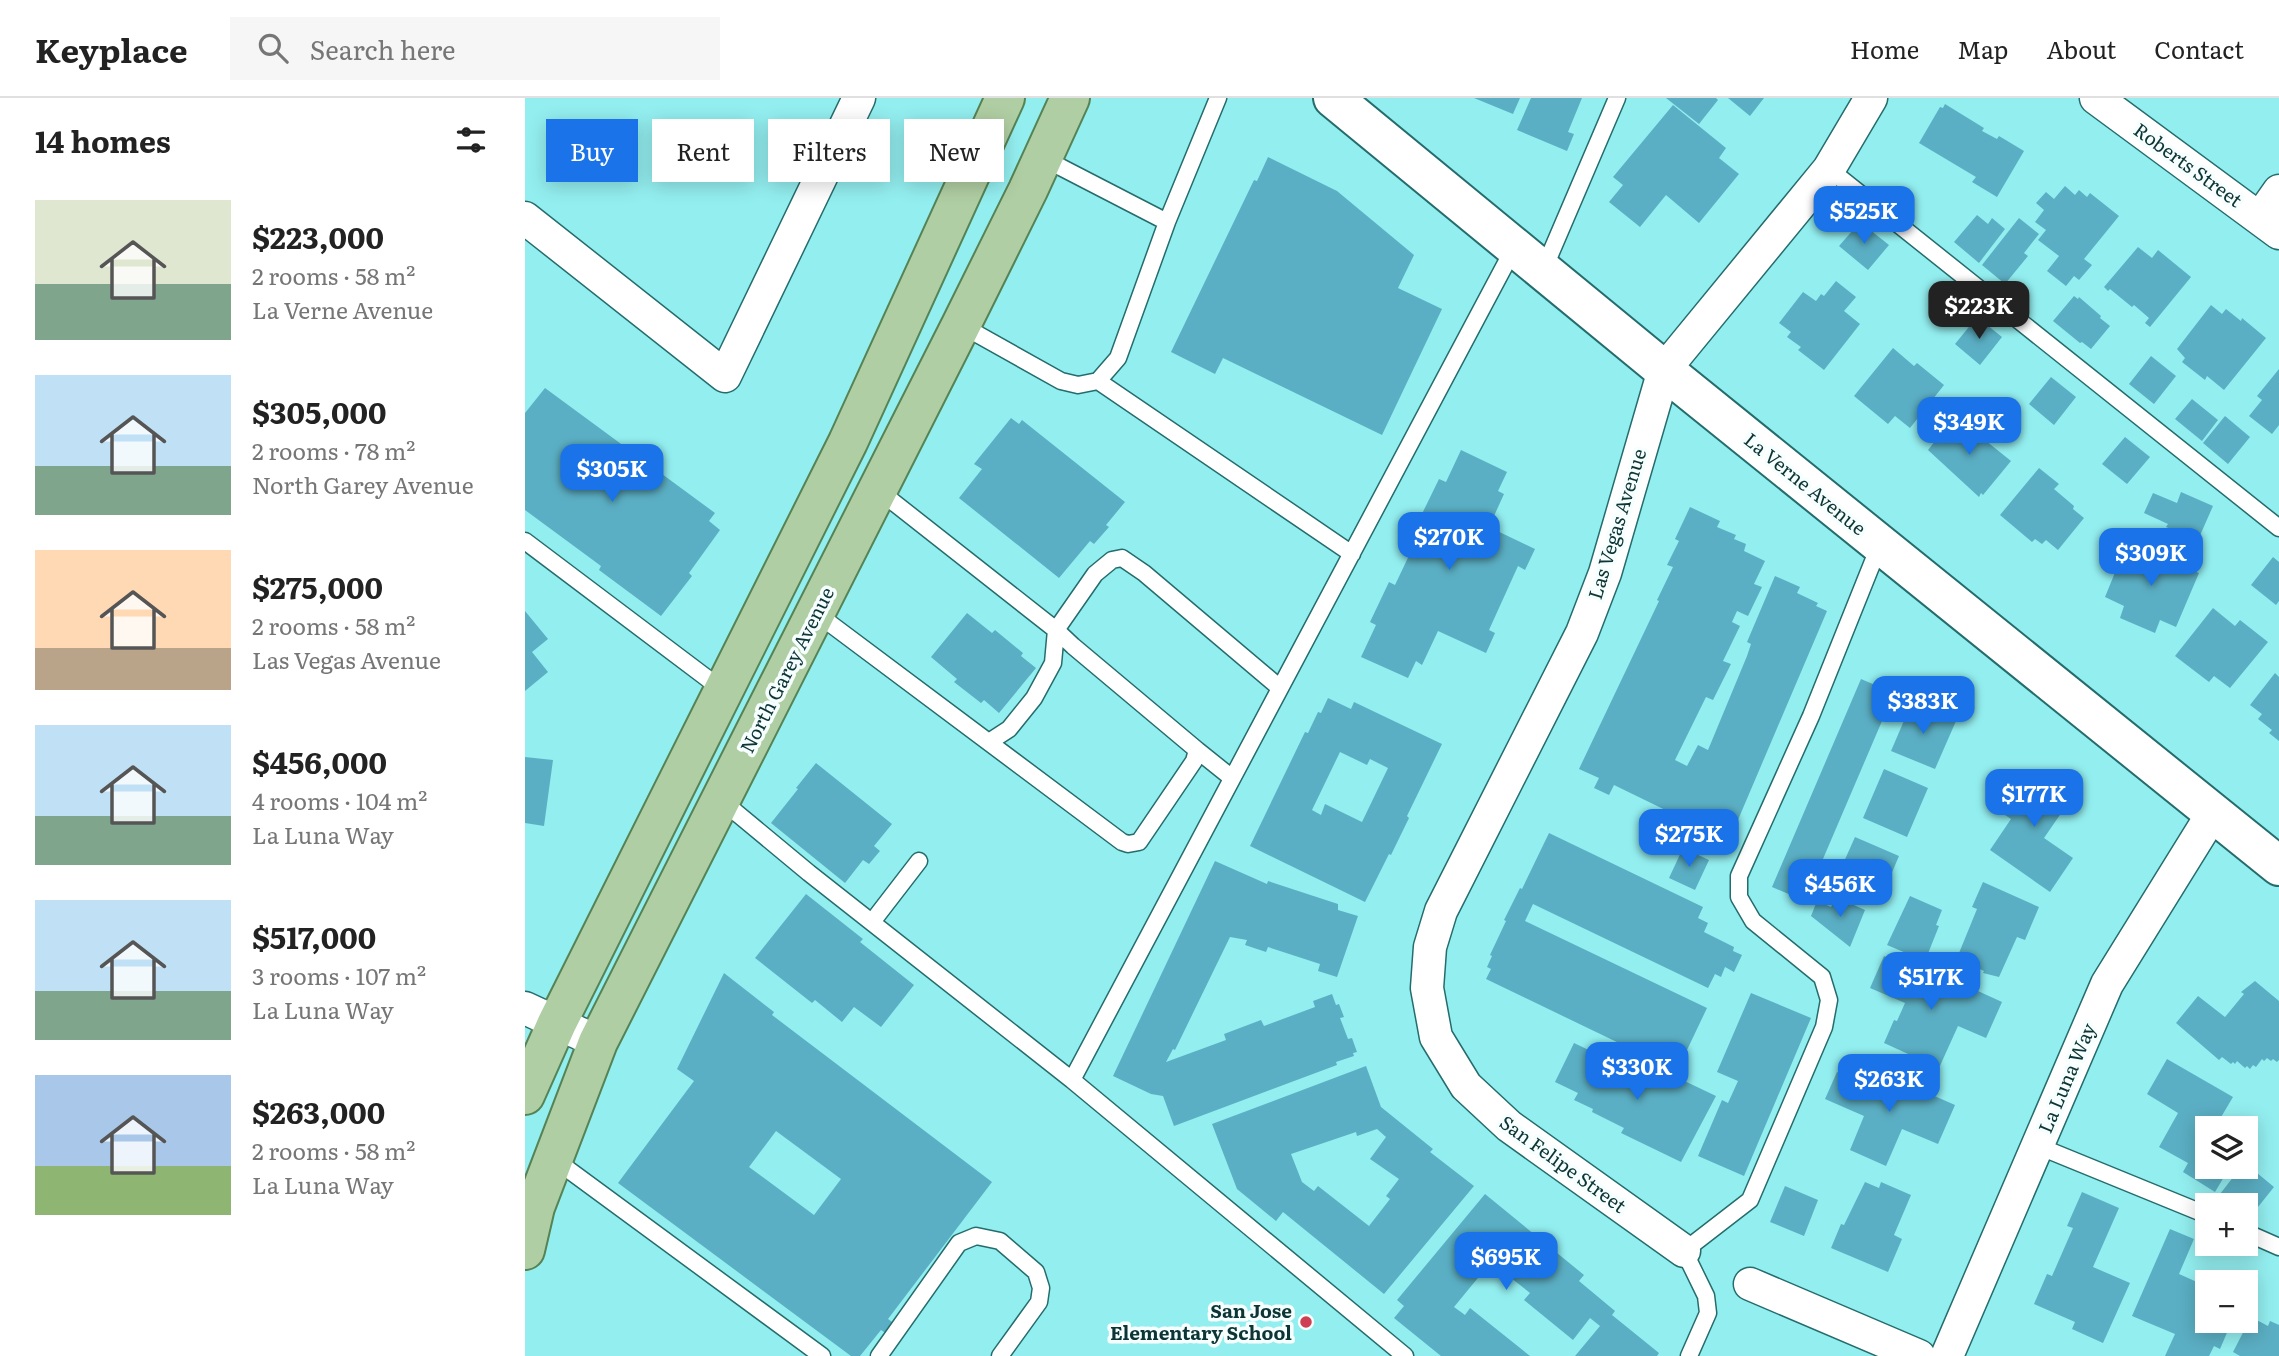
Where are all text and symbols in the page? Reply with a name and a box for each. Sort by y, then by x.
search box [230,17,720,80]
text: Keyplace [35,24,188,73]
icon: search [254,29,292,67]
text: Search here [310,29,456,68]
text: Home [1850,31,1919,66]
text: Map [1957,31,2008,66]
text: About [2046,31,2116,66]
text: Contact [2154,31,2244,66]
street label: Roberts Street [2129,115,2249,213]
text: 14 homes [35,118,171,162]
chip: Buy [546,119,638,182]
chip: Rent [652,119,754,182]
chip: Filters [768,119,890,182]
chip: New [904,119,1004,182]
icon: filters [452,121,490,159]
pin: $525K [1815,186,1913,246]
text: $525K [1830,192,1898,226]
text: $223,000 [252,214,384,258]
icon: home [91,228,175,312]
text: 2 rooms · 58 m² [252,258,415,292]
pin: $223K [1930,282,2028,341]
text: $223K [1944,287,2014,321]
text: La Verne Avenue [252,292,433,326]
text: $305,000 [252,389,386,433]
pin: $349K [1920,398,2018,457]
icon: home [91,403,175,487]
text: $349K [1933,403,2005,437]
street label: La Verne Avenue [1739,425,1873,541]
text: 2 rooms · 78 m² [252,433,415,467]
pin: $305K [563,444,661,504]
street label: Las Vegas Avenue [1580,445,1652,602]
text: $305K [576,450,648,484]
text: North Garey Avenue [252,467,474,501]
pin: $270K [1400,512,1498,572]
text: $270K [1414,518,1484,552]
pin: $309K [2102,528,2200,588]
text: $309K [2115,534,2187,568]
text: $275,000 [252,564,383,608]
icon: home [91,578,175,662]
street label: North Garey Avenue [732,582,840,757]
text: 2 rooms · 58 m² [252,608,415,642]
text: Las Vegas Avenue [252,642,441,676]
pin: $383K [1874,676,1972,736]
text: $383K [1888,682,1958,716]
text: $456,000 [252,739,387,783]
icon: home [91,753,175,837]
pin: $177K [1985,770,2083,829]
text: $177K [2001,775,2067,809]
text: 4 rooms · 104 m² [252,783,427,817]
pin: $275K [1640,810,1738,869]
text: $275K [1655,815,1723,849]
text: La Luna Way [252,817,394,851]
pin: $456K [1791,860,1889,919]
text: $456K [1804,865,1876,899]
text: $517,000 [252,914,376,958]
icon: home [91,928,175,1012]
pin: $517K [1882,953,1980,1012]
text: 3 rooms · 107 m² [252,958,426,992]
text: $517K [1898,958,1964,992]
text: La Luna Way [252,992,394,1026]
street label: La Luna Way [2030,1018,2102,1137]
pin: $330K [1588,1042,1686,1102]
text: $330K [1601,1048,1673,1082]
pin: $263K [1840,1054,1938,1114]
text: $263K [1854,1060,1924,1094]
text: $263,000 [252,1089,385,1133]
icon: home [91,1103,175,1187]
street label: San Felipe Street [1494,1108,1633,1219]
map controls [2195,1116,2258,1333]
button: layers [2195,1116,2258,1179]
text: 2 rooms · 58 m² [252,1133,415,1167]
text: La Luna Way [252,1167,394,1201]
button: + [2195,1193,2258,1256]
pin: $695K [1457,1232,1555,1292]
text: $695K [1471,1238,1541,1272]
button: − [2195,1270,2258,1333]
place label: San Jose Elementary School [1110,1296,1292,1346]
marker: San Jose Elementary School [1298,1314,1314,1330]

